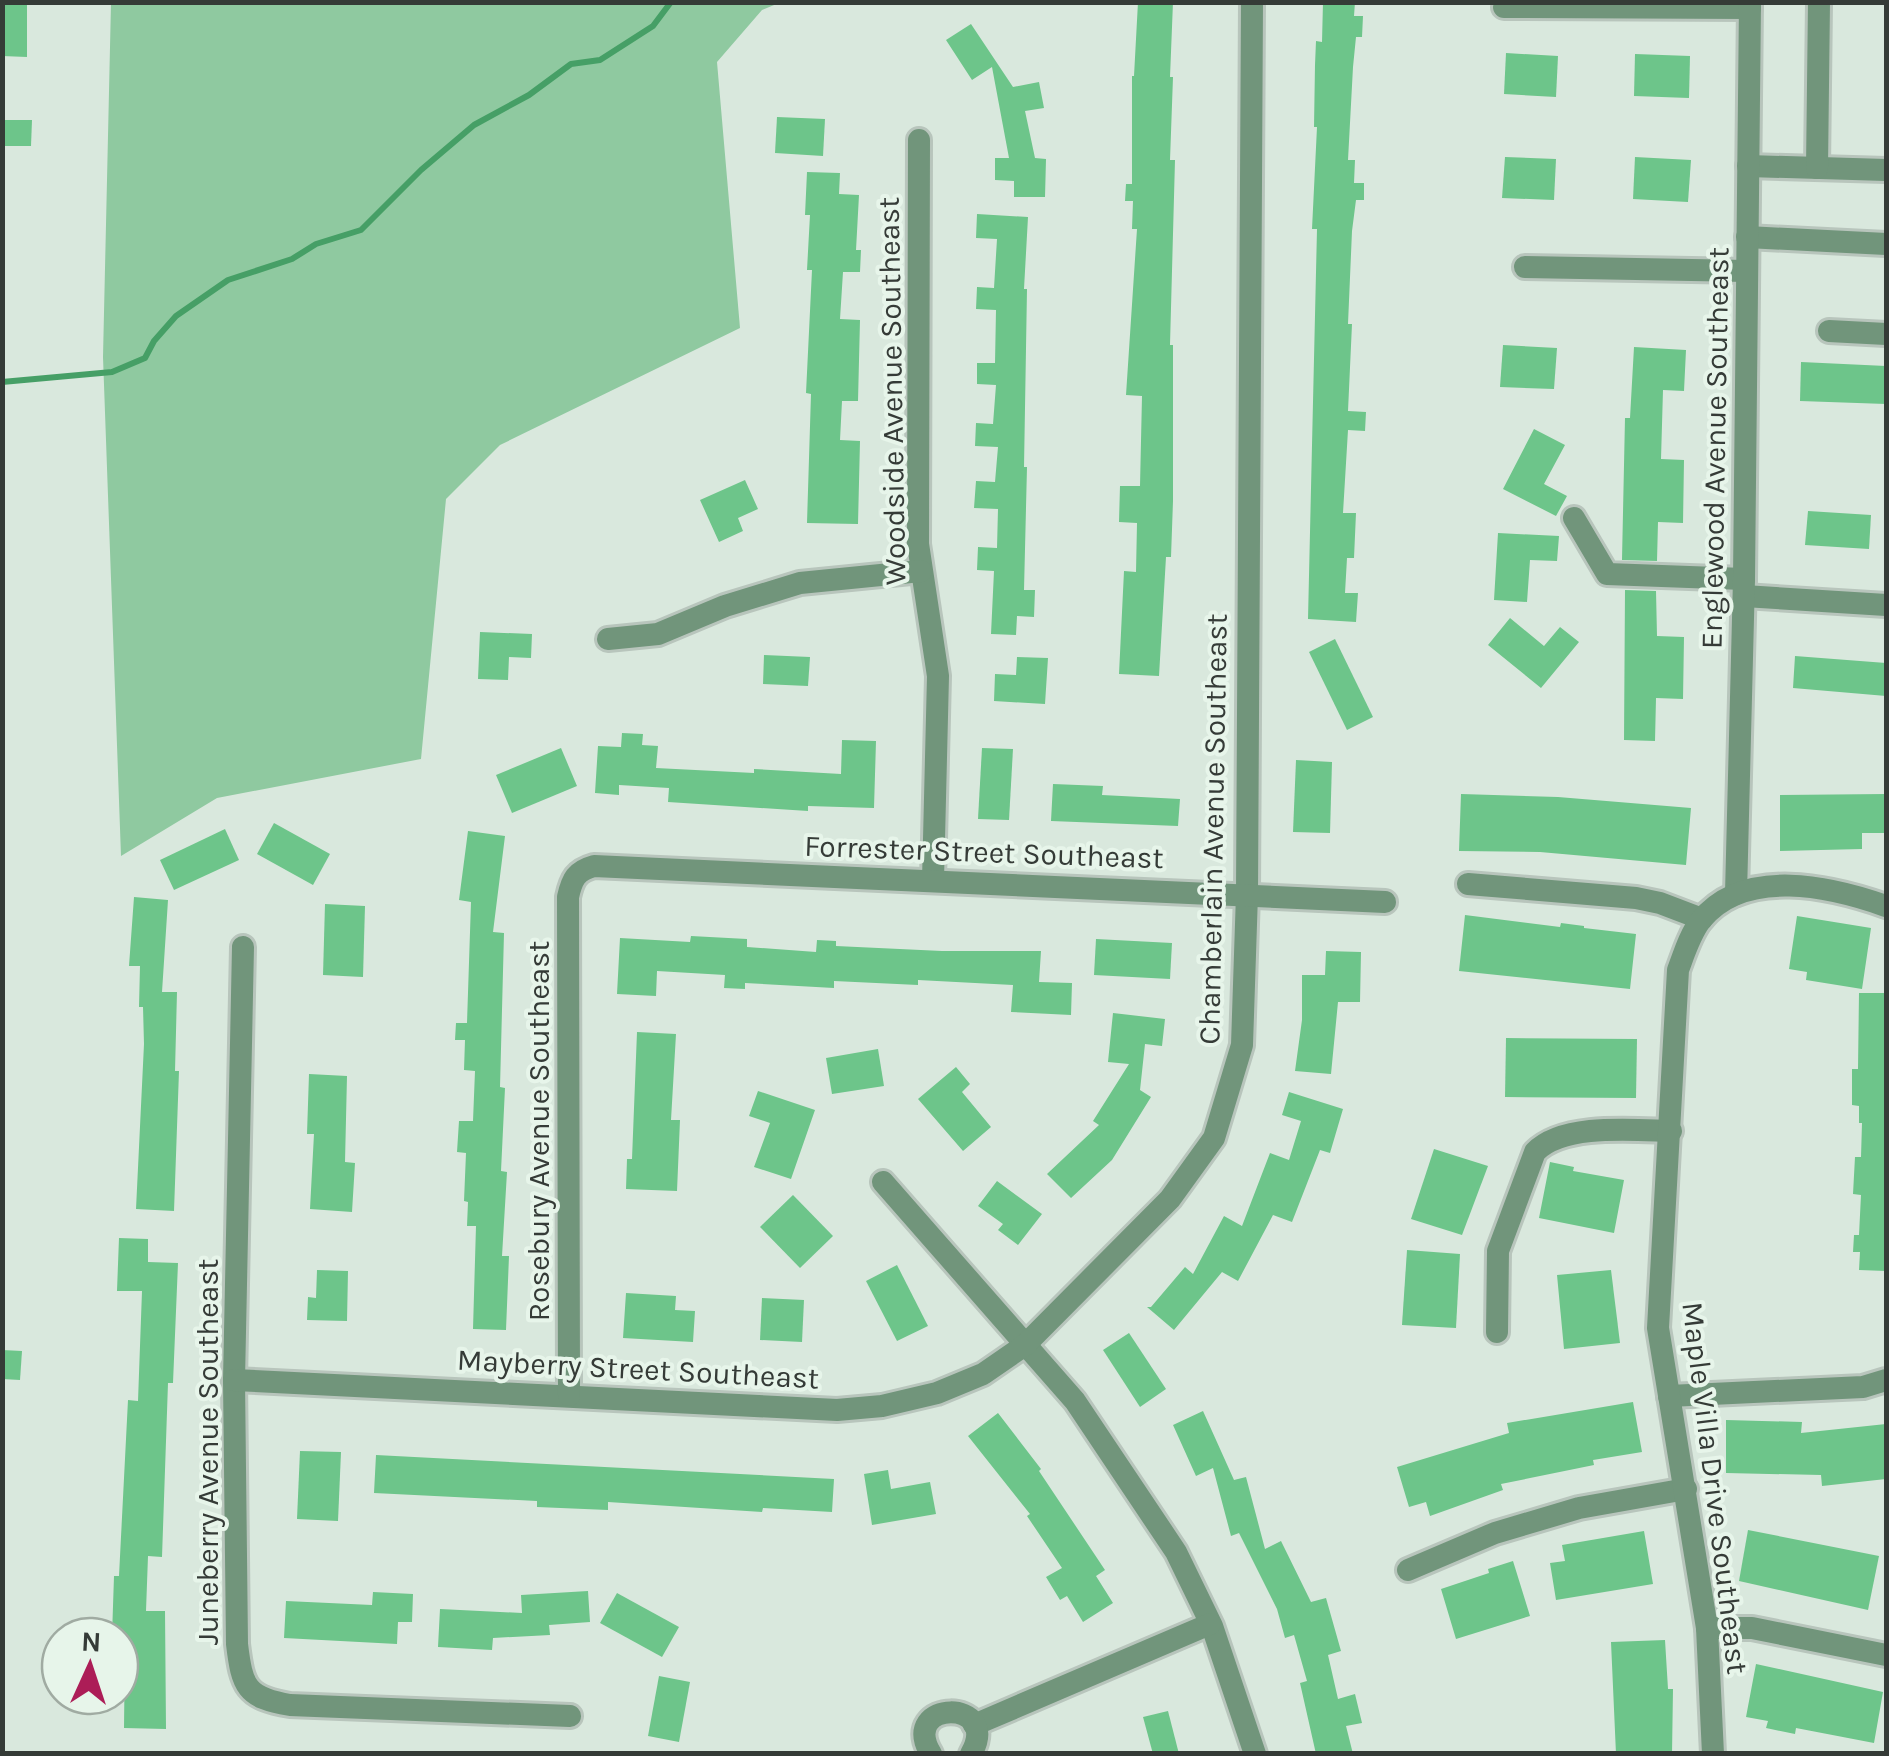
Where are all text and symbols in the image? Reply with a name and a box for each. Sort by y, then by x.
street label: Woodside Avenue Southeast [871,197,913,585]
street label: Englewood Avenue Southeast [1693,247,1737,649]
street label: Chamberlain Avenue Southeast [1191,613,1235,1045]
street label: Forrester Street Southeast [804,828,1164,876]
street label: Rosebury Avenue Southeast [521,941,557,1321]
street label: Juneberry Avenue Southeast [190,1259,226,1645]
street label: Maple Villa Drive Southeast [1674,1300,1756,1676]
street label: Mayberry Street Southeast [456,1342,820,1396]
north arrow [40,1616,140,1716]
text: N [80,1625,102,1659]

